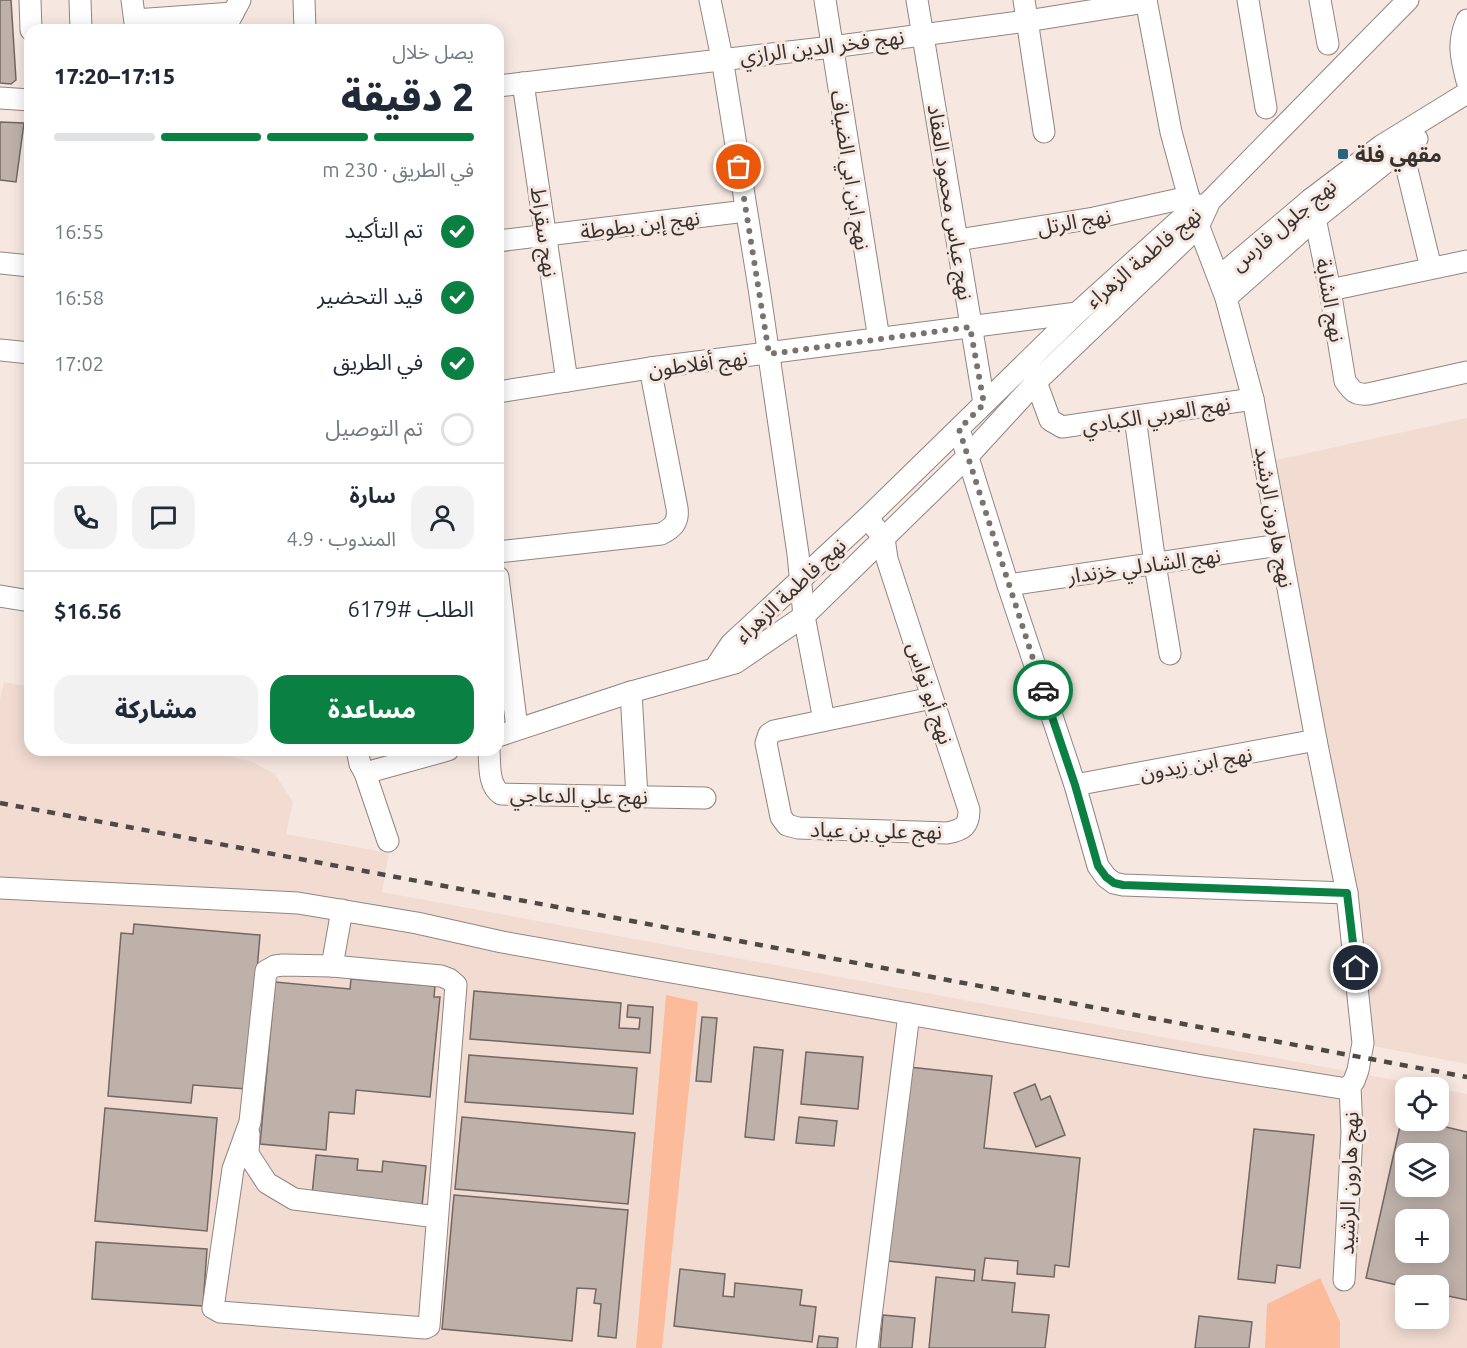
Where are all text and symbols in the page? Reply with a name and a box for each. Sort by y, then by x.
street label: نهج فخر الدين الرازي [738,24,906,73]
text: يصل خلال [392,40,474,63]
text: 17:15–17:20 [54,63,175,88]
text: 2 دقيقة [341,75,474,118]
street label: نهج ابن ابي الضياف [822,88,875,252]
street label: نهج عباس محمود العقاد [920,102,978,302]
pin [713,141,764,192]
place label: مقهي فلة [1355,142,1442,172]
marker: مقهي فلة [1336,147,1350,161]
icon: bag [722,150,755,183]
text: في الطريق · 230 m [322,158,474,181]
street label: نهج جلول فارس [1225,173,1343,278]
street label: نهج سقراط [523,185,563,279]
street label: نهج فاطمة الزهراء [1081,202,1208,315]
street label: نهج الرتل [1035,203,1113,243]
street label: نهج إبن بطوطة [579,205,702,247]
icon: check [441,215,474,248]
text: تم التأكيد [345,217,423,242]
text: 16:55 [54,220,104,243]
street label: نهج الشابة [1308,256,1350,345]
icon: check [441,281,474,314]
text: قيد التحضير [317,283,423,308]
text: 16:58 [54,286,104,309]
street label: نهج أفلاطون [647,345,750,385]
icon: check [441,347,474,380]
text: في الطريق [333,349,423,374]
text: 17:02 [54,352,104,375]
street label: نهج العربي الكبادي [1080,390,1233,442]
text: تم التوصيل [325,415,423,440]
street label: نهج هارون الرشيد [1247,445,1299,590]
text: سارة [350,482,396,507]
button: phone [54,486,117,549]
button: chat [132,486,195,549]
button: person [411,486,474,549]
text: المندوب · 4.9 [287,527,396,550]
street label: نهج فاطمة الزهراء [730,532,853,650]
street label: نهج الشادلي خزندار [1065,542,1223,593]
text: الطلب #6179 [348,596,474,621]
text: $16.56 [54,598,121,623]
street label: نهج أبو نواس [899,639,959,748]
courier [1013,660,1073,720]
icon: car [1027,674,1060,707]
button: مشاركة [54,675,258,744]
button: مساعدة [270,675,474,744]
street label: نهج ابن زيدون [1138,741,1255,789]
street label: نهج علي الدعاجي [510,782,648,813]
street label: نهج علي بن عياد [810,817,942,848]
pin [1330,942,1381,993]
icon: home [1339,951,1372,984]
map controls [1395,1077,1449,1329]
button: locate [1395,1077,1449,1131]
street label: نهج هارون الرشيد [1334,1111,1366,1255]
button: layers [1395,1143,1449,1197]
button: + [1395,1209,1449,1263]
button: − [1395,1275,1449,1329]

